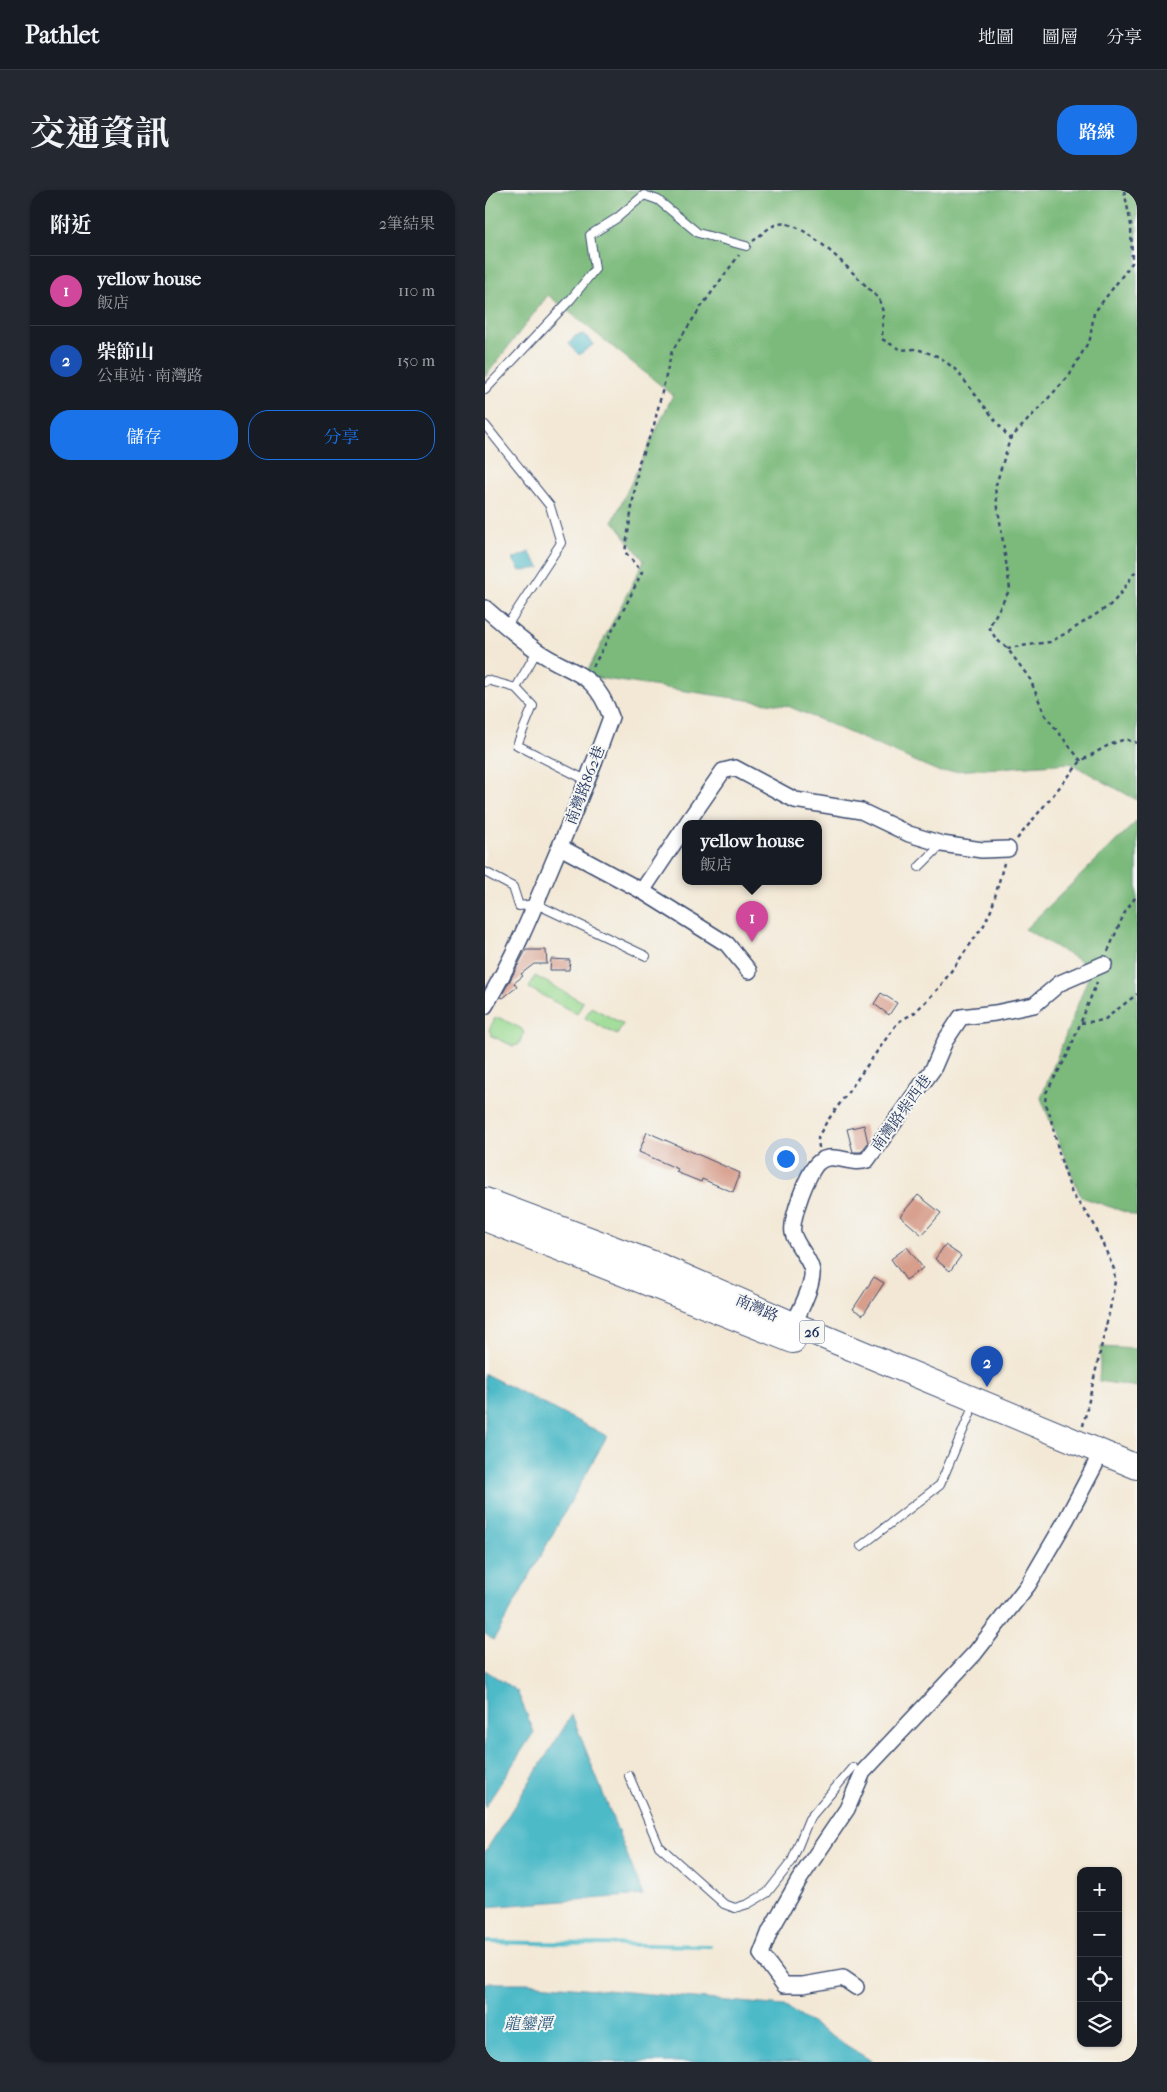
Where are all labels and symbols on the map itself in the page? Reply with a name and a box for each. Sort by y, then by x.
street label: 南灣路862巷 [562,743,608,827]
pin: 1 [736,901,768,942]
street label: 南灣路柴西巷 [867,1071,935,1155]
your location [773,1146,799,1172]
street label: 南灣路 [733,1291,781,1325]
road number: 26 [799,1320,825,1344]
pin: 2 [971,1346,1003,1387]
water label: 龍鑾潭 [504,2014,555,2033]

